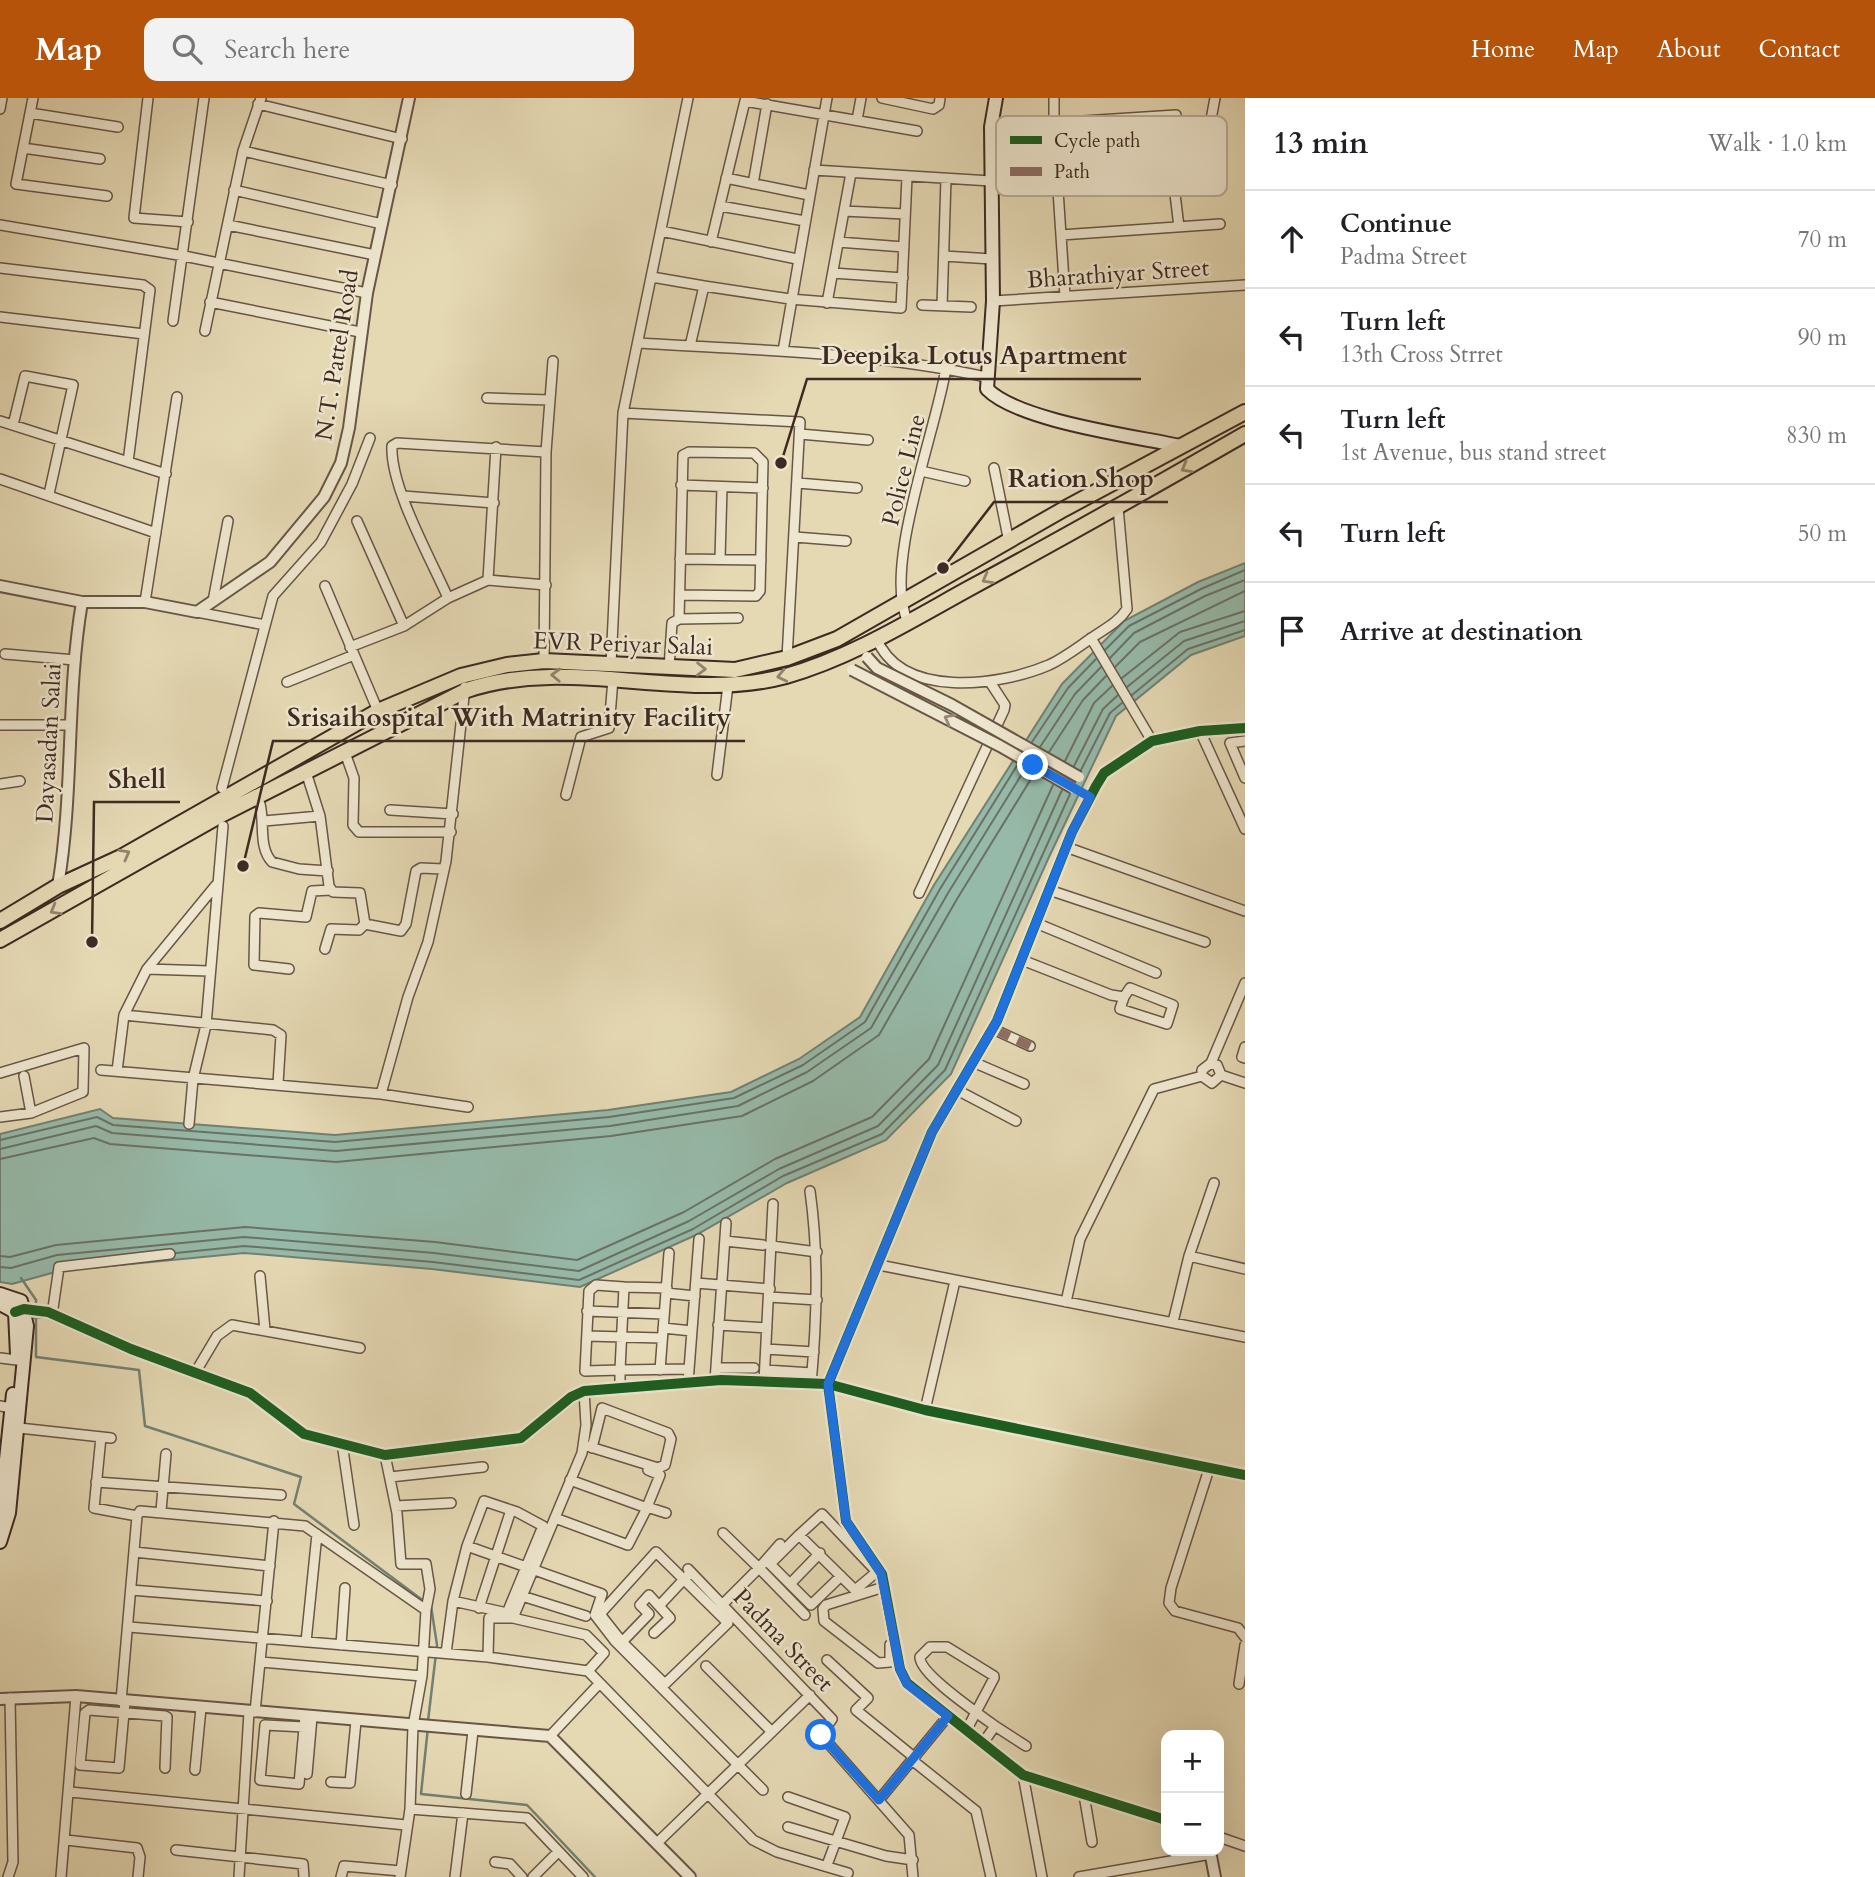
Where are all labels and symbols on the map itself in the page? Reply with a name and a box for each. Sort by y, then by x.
legend [996,116,1227,196]
text: Cycle path [1054,128,1141,154]
text: Path [1054,159,1090,185]
street label: Bharathiyar Street [1026,251,1211,297]
street label: N.T. Pattel Road [307,267,367,443]
callout: Deepika Lotus Apartment [807,332,1141,379]
text: Deepika Lotus Apartment [821,338,1127,373]
street label: Police Line [874,411,934,529]
callout: Ration Shop [994,455,1168,502]
one-way arrow [1180,460,1193,473]
text: Ration Shop [1008,461,1154,496]
one-way arrow [982,571,994,584]
street label: EVR Periyar Salai [532,624,714,664]
one-way arrow [696,661,706,677]
street label: Dayasadan Salai [28,662,70,824]
one-way arrow [550,668,561,683]
one-way arrow [776,668,788,682]
callout: Srisaihospital With Matrinity Facility [273,694,745,741]
text: Srisaihospital With Matrinity Facility [287,700,731,735]
one-way arrow [944,714,957,727]
route end [1017,749,1048,780]
callout: Shell [94,755,180,802]
text: Shell [108,762,166,797]
one-way arrow [118,849,130,862]
one-way arrow [49,901,62,914]
street label: Padma Street [725,1581,841,1699]
route start [805,1719,836,1750]

